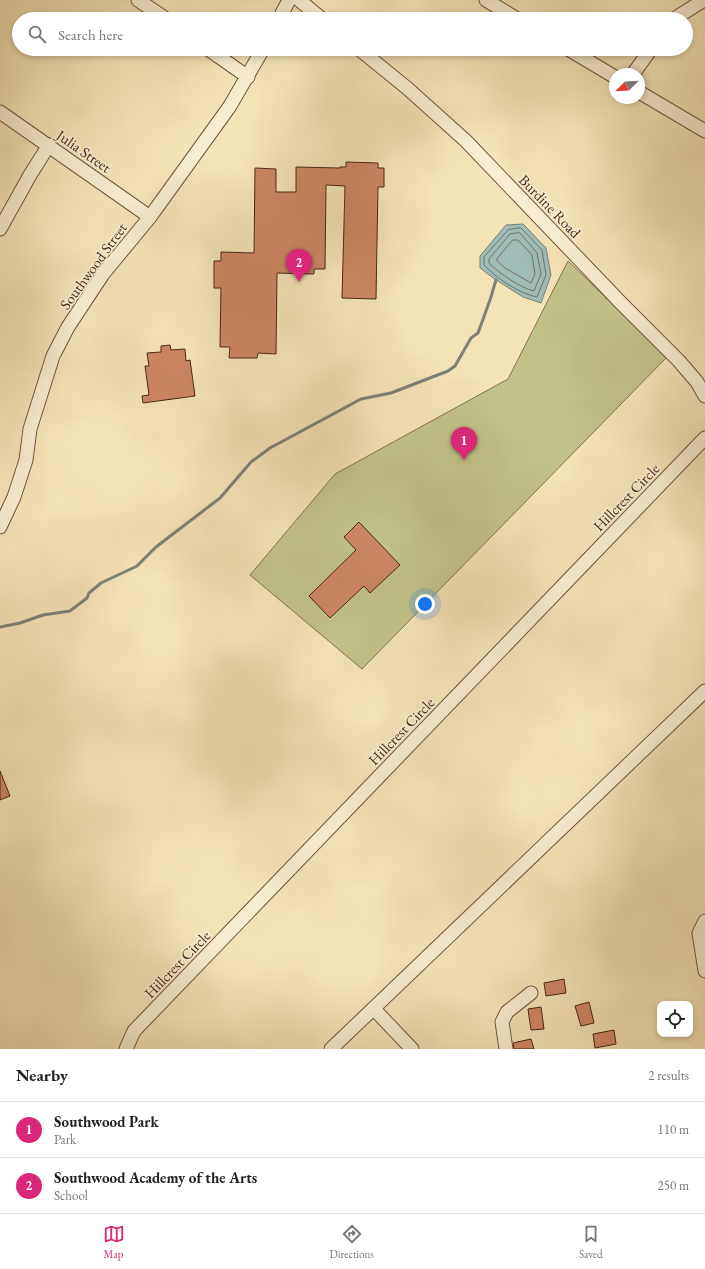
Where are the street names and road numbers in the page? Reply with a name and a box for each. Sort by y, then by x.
street label: Julia Street [51,124,115,177]
street label: Burdine Road [515,170,585,242]
street label: Southwood Street [55,219,131,313]
street label: Hillcrest Circle [589,459,663,535]
street label: Hillcrest Circle [364,693,438,769]
street label: Hillcrest Circle [140,926,214,1002]

